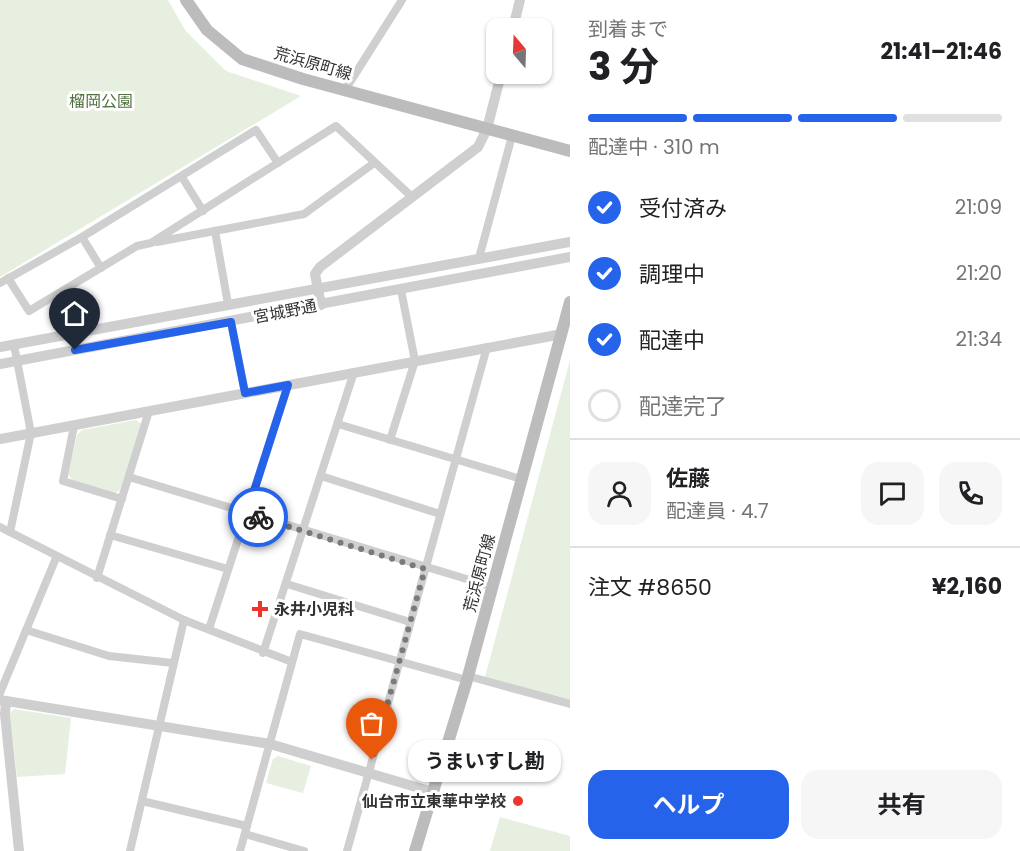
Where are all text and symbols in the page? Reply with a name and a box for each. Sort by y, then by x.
text: 到着まで [588,15,668,43]
north arrow [486,18,552,84]
map controls [486,18,552,84]
text: 21:41–21:46 [880,36,1002,67]
text: 3 分 [588,39,659,94]
street label: 荒浜原町線 [271,41,354,86]
park label: 榴岡公園 [69,90,133,113]
text: 配達中 · 310 m [588,133,720,161]
icon: check [588,191,621,224]
text: 受付済み [639,193,727,224]
text: 21:09 [955,193,1002,221]
icon: check [588,257,621,290]
text: 調理中 [639,259,705,290]
text: 21:20 [956,259,1002,287]
pin [49,288,100,350]
street label: 宮城野通 [251,294,319,329]
icon: home [58,297,91,330]
icon: check [588,323,621,356]
text: 配達中 [639,325,705,356]
text: 21:34 [955,325,1002,353]
text: 配達完了 [639,391,727,422]
button: person [588,462,651,525]
button: chat [861,462,924,525]
button: phone [939,462,1002,525]
text: 佐藤 [666,463,710,494]
courier [228,487,288,547]
text: 配達員 · 4.7 [666,497,769,525]
icon: bike [242,501,275,534]
street label: 荒浜原町線 [458,532,501,615]
text: ¥2,160 [932,571,1002,602]
text: 注文 #8650 [588,572,712,603]
place label: 永井小児科 [274,598,354,621]
marker: 永井小児科 [251,600,269,618]
pin [346,698,397,760]
icon: bag [355,707,388,740]
callout: うまいすし勘 [408,739,561,781]
text: うまいすし勘 [425,747,545,775]
button: ヘルプ [588,770,789,839]
button: 共有 [801,770,1002,839]
place label: 仙台市立東華中学校 [361,790,506,813]
marker: 仙台市立東華中学校 [511,794,525,808]

